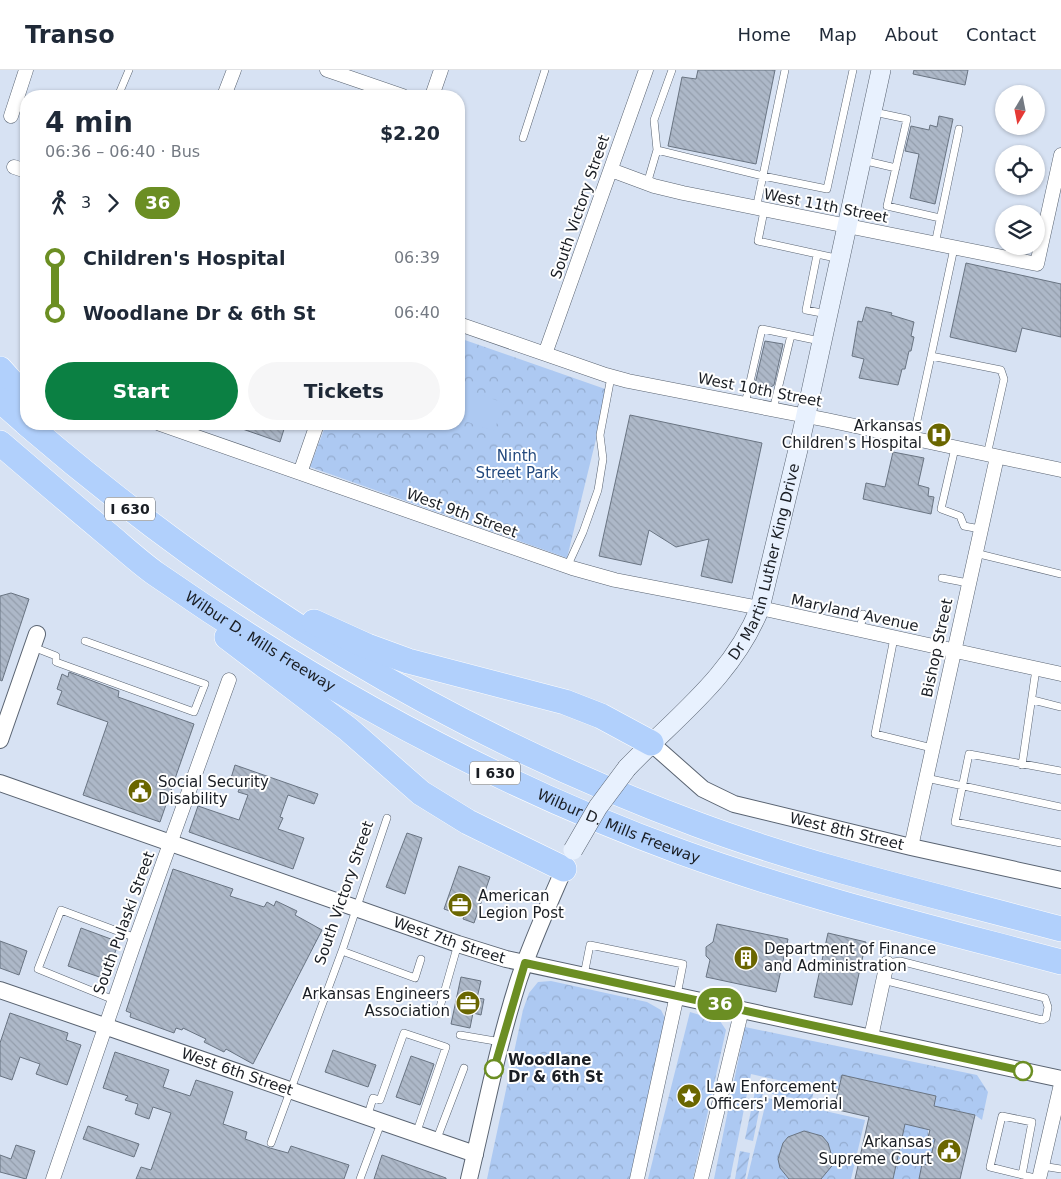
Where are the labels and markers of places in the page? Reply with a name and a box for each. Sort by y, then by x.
place label: Arkansas Children's Hospital [782,417,922,452]
hospital icon: Arkansas Children's Hospital [926,422,952,448]
place label: Social Security Disability [158,773,269,808]
public building icon: Social Security Disability [127,778,153,804]
place label: American Legion Post [478,887,564,922]
office icon: American Legion Post [447,892,473,918]
place label: Department of Finance and Administration [764,940,936,975]
building icon: Department of Finance and Administration [733,945,759,971]
place label: Arkansas Engineers Association [302,985,450,1020]
office icon: Arkansas Engineers Association [455,990,481,1016]
place label: Woodlane Dr & 6th St [508,1051,603,1086]
marker: Woodlane Dr & 6th St [484,1059,504,1079]
unlabelled marker [1013,1061,1033,1081]
place label: Law Enforcement Officers' Memorial [706,1078,842,1113]
place icon: Law Enforcement Officers' Memorial [676,1083,702,1109]
place label: Arkansas Supreme Court [819,1133,932,1168]
public building icon: Arkansas Supreme Court [936,1138,962,1164]

